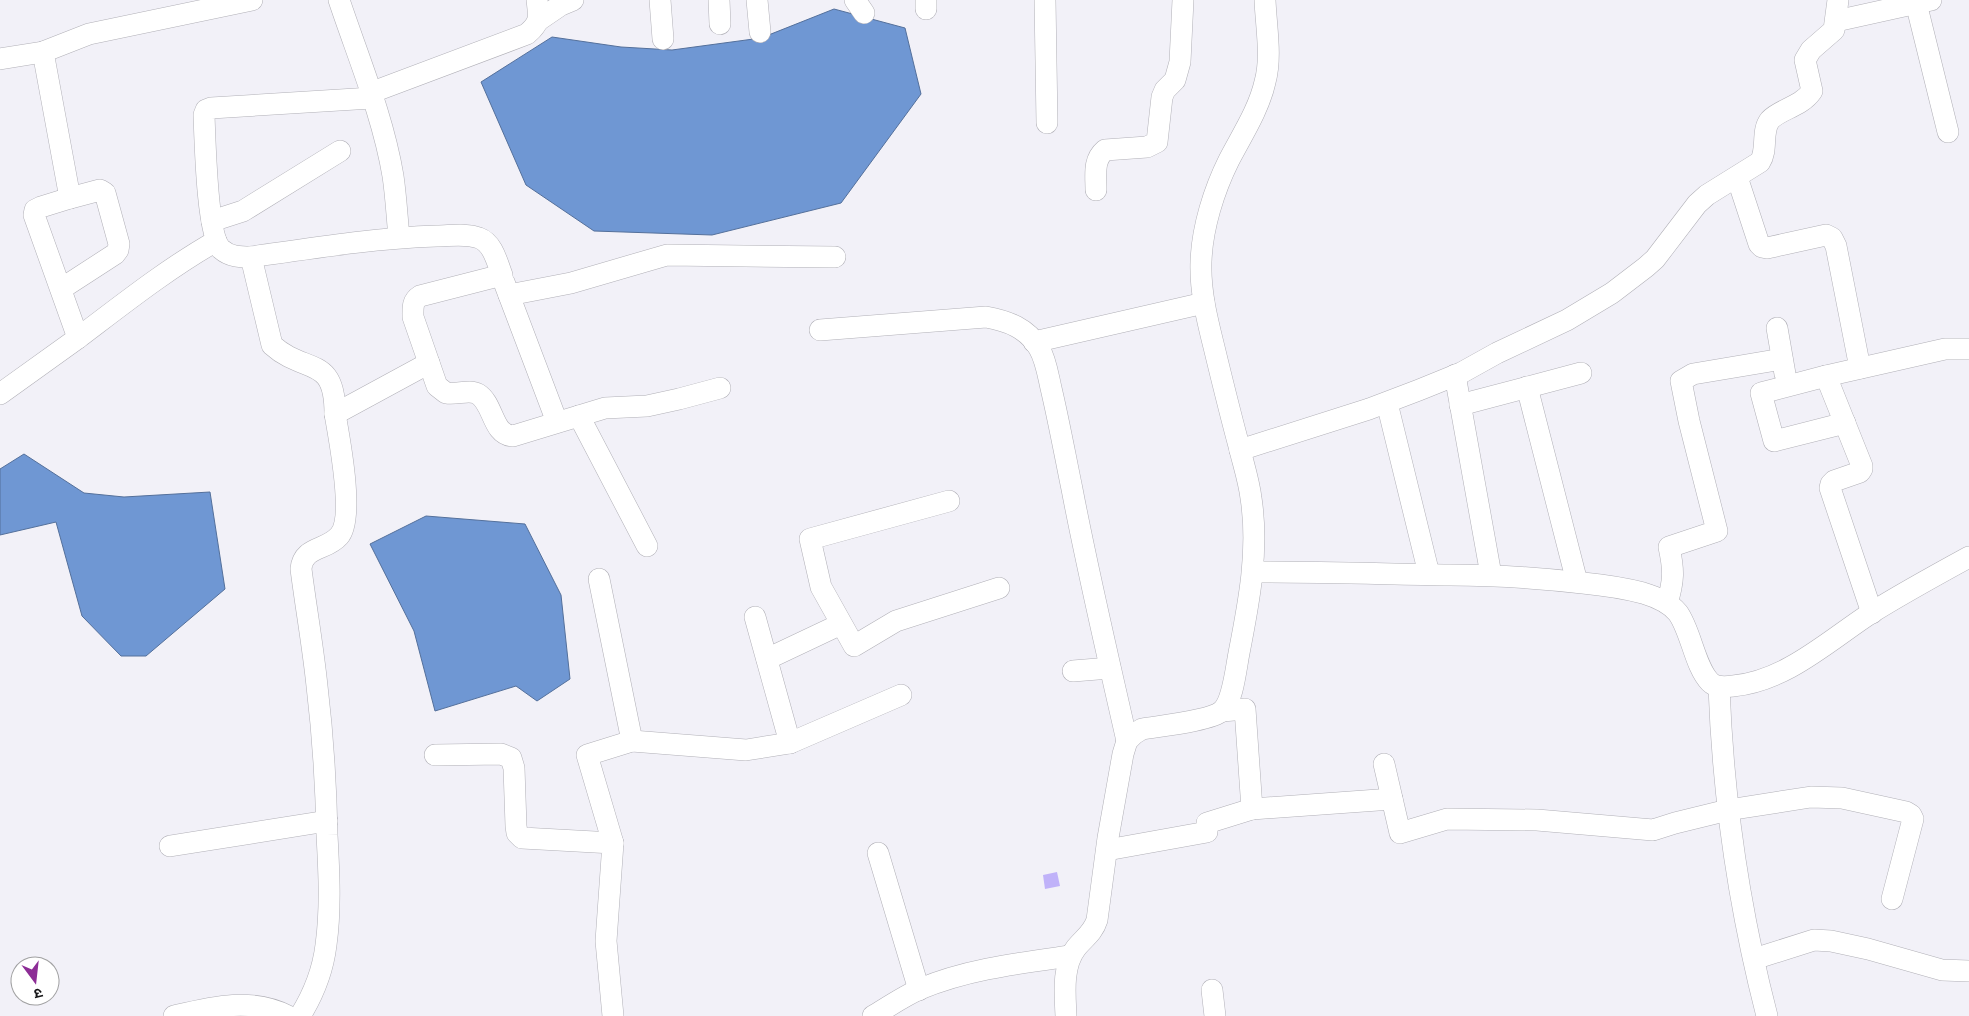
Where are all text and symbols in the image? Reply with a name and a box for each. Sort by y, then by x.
north arrow [10,956,60,1006]
text: उ [31,984,45,1004]

